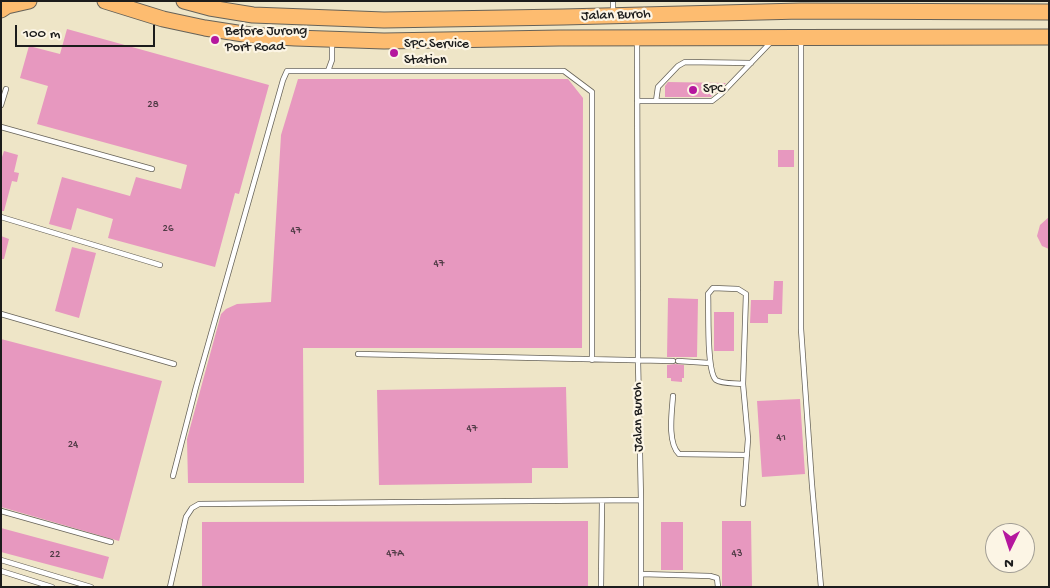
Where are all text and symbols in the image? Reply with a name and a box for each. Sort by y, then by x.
street label: Jalan Buroh [581,6,651,26]
scale bar [18,15,158,47]
place label: Before Jurong Port Road [225,24,307,56]
text: 100 m [23,25,60,43]
marker: Before Jurong Port Road [209,34,221,46]
place label: SPC Service Station [404,37,469,70]
marker: SPC Service Station [388,47,400,59]
place label: SPC [703,82,725,98]
marker: SPC [687,84,699,96]
house number: 28 [147,98,159,112]
house number: 26 [163,222,173,236]
house number: 47 [291,224,301,238]
house number: 47 [434,257,444,271]
street label: Jalan Buroh [630,382,648,452]
house number: 47 [467,422,477,436]
house number: 41 [776,431,786,445]
house number: 24 [68,438,78,452]
north arrow [985,523,1035,573]
house number: 47A [386,547,404,561]
house number: 43 [732,547,742,561]
house number: 22 [50,548,60,562]
text: N [1004,554,1014,571]

